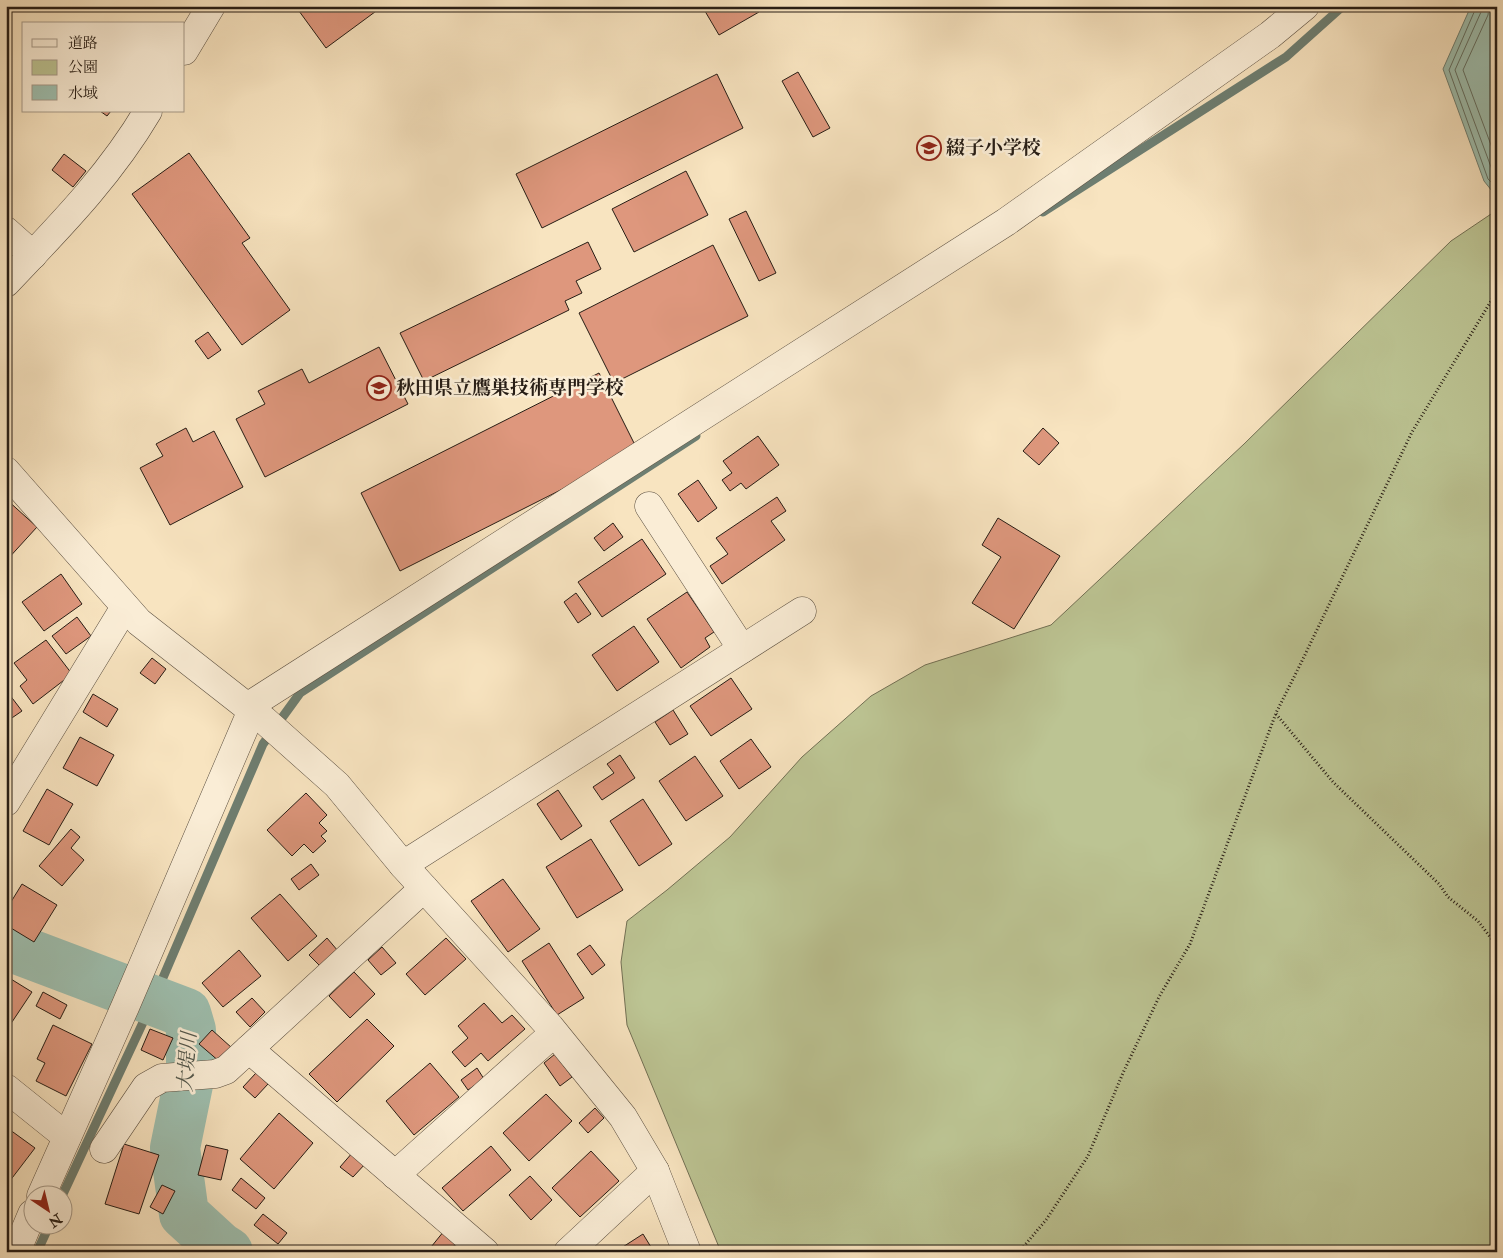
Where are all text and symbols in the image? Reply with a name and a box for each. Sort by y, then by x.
legend [22,22,185,112]
text: 道路 [68,34,98,53]
text: 公園 [68,58,98,77]
text: 水域 [68,84,98,103]
school or university icon: 綴子小学校 [916,135,942,161]
place label: 綴子小学校 [946,136,1041,160]
school or university icon: 秋田県立鷹巣技術専門学校 [366,375,392,401]
place label: 秋田県立鷹巣技術専門学校 [396,376,624,400]
water label: 大堤川 [172,1029,202,1093]
north arrow [22,1186,72,1236]
text: N [45,1209,66,1231]

